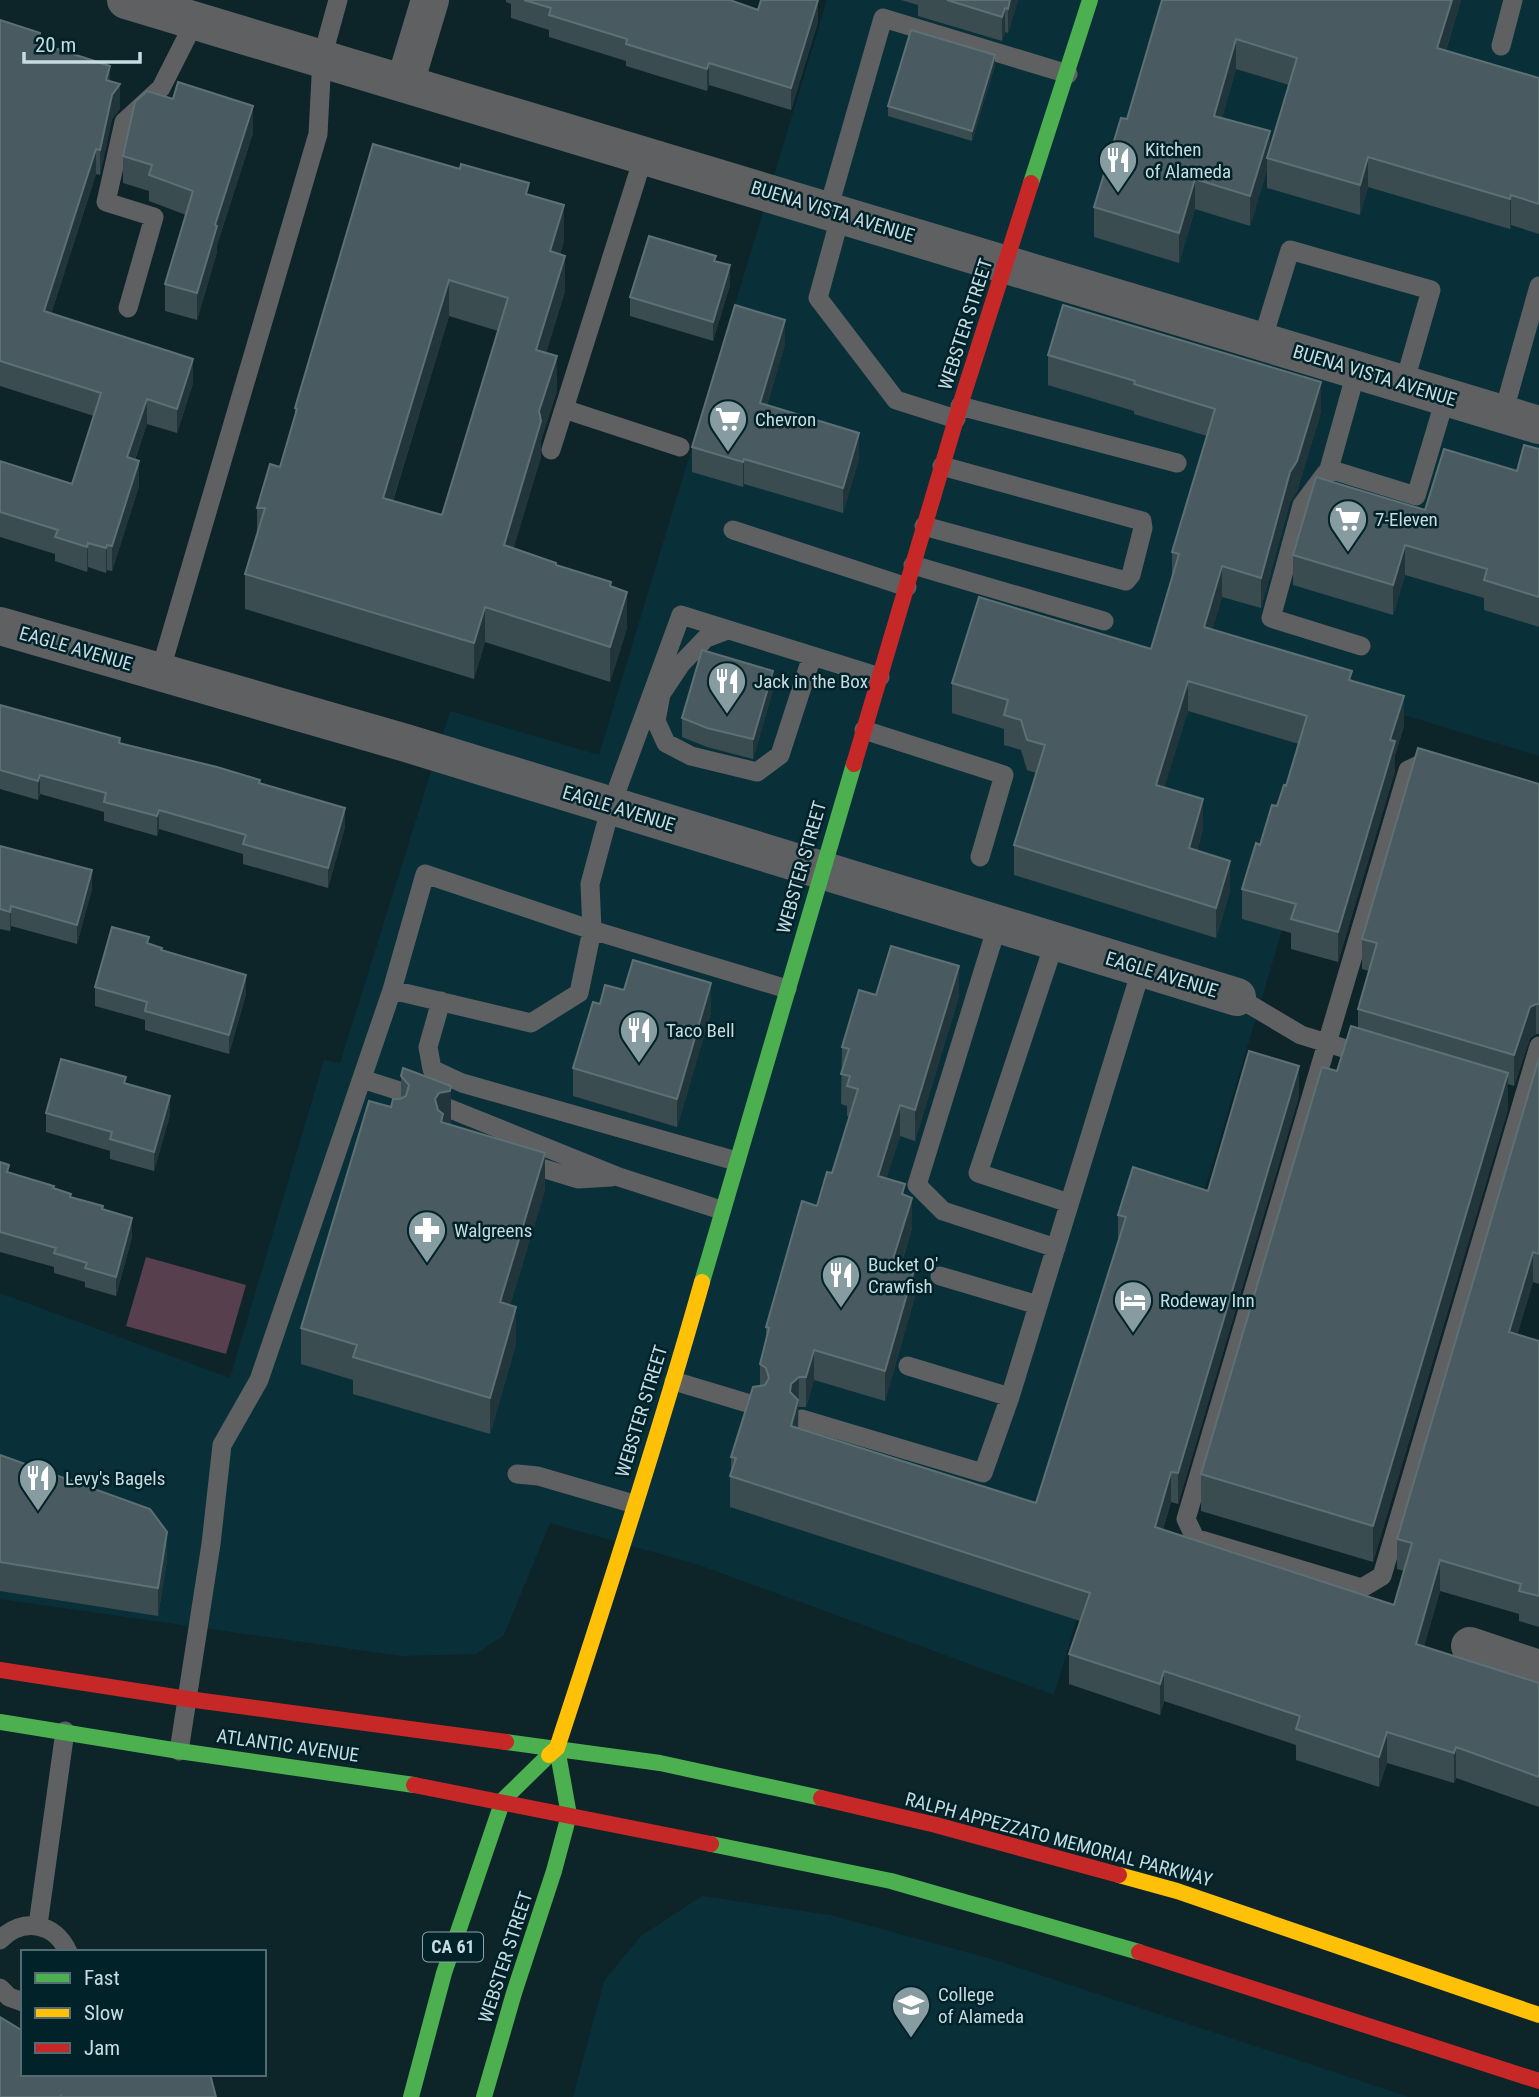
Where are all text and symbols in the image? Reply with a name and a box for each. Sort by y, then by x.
scale bar [24,21,140,65]
text: 20 m [35,33,76,57]
place label: Kitchen of Alameda [1145,138,1231,183]
restaurant icon: Kitchen of Alameda [1097,139,1139,194]
street label: BUENA VISTA AVENUE [748,176,917,247]
street label: WEBSTER STREET [933,255,998,393]
street label: BUENA VISTA AVENUE [1290,340,1459,411]
supermarket icon: Chevron [707,398,749,453]
place label: Chevron [755,408,816,431]
supermarket icon: 7-Eleven [1327,498,1369,553]
place label: 7-Eleven [1375,508,1438,531]
street label: EAGLE AVENUE [17,621,135,676]
restaurant icon: Jack in the Box [706,660,748,715]
place label: Jack in the Box [754,670,868,693]
street label: EAGLE AVENUE [560,780,678,837]
street label: WEBSTER STREET [772,798,831,936]
street label: EAGLE AVENUE [1103,946,1221,1003]
restaurant icon: Taco Bell [618,1009,660,1064]
place label: Taco Bell [666,1019,735,1042]
pharmacy icon: Walgreens [406,1209,448,1264]
place label: Walgreens [454,1219,532,1242]
place label: Bucket O' Crawfish [868,1253,938,1298]
restaurant icon: Bucket O' Crawfish [820,1254,862,1309]
hotel icon: Rodeway Inn [1112,1279,1154,1334]
place label: Rodeway Inn [1160,1289,1255,1312]
street label: WEBSTER STREET [610,1342,672,1480]
restaurant icon: Levy's Bagels [17,1457,59,1512]
place label: Levy's Bagels [65,1467,165,1490]
street label: ATLANTIC AVENUE [215,1724,360,1767]
street label: RALPH APPEZZATO MEMORIAL PARKWAY [903,1787,1215,1892]
street label: WEBSTER STREET [473,1888,538,2026]
road number: CA 61 [423,1933,483,1962]
legend [21,1950,266,2076]
text: Fast [84,1966,120,1990]
place label: College of Alameda [938,1983,1024,2028]
school or university icon: College of Alameda [890,1984,932,2039]
text: Slow [84,2001,124,2025]
text: Jam [84,2036,120,2060]

